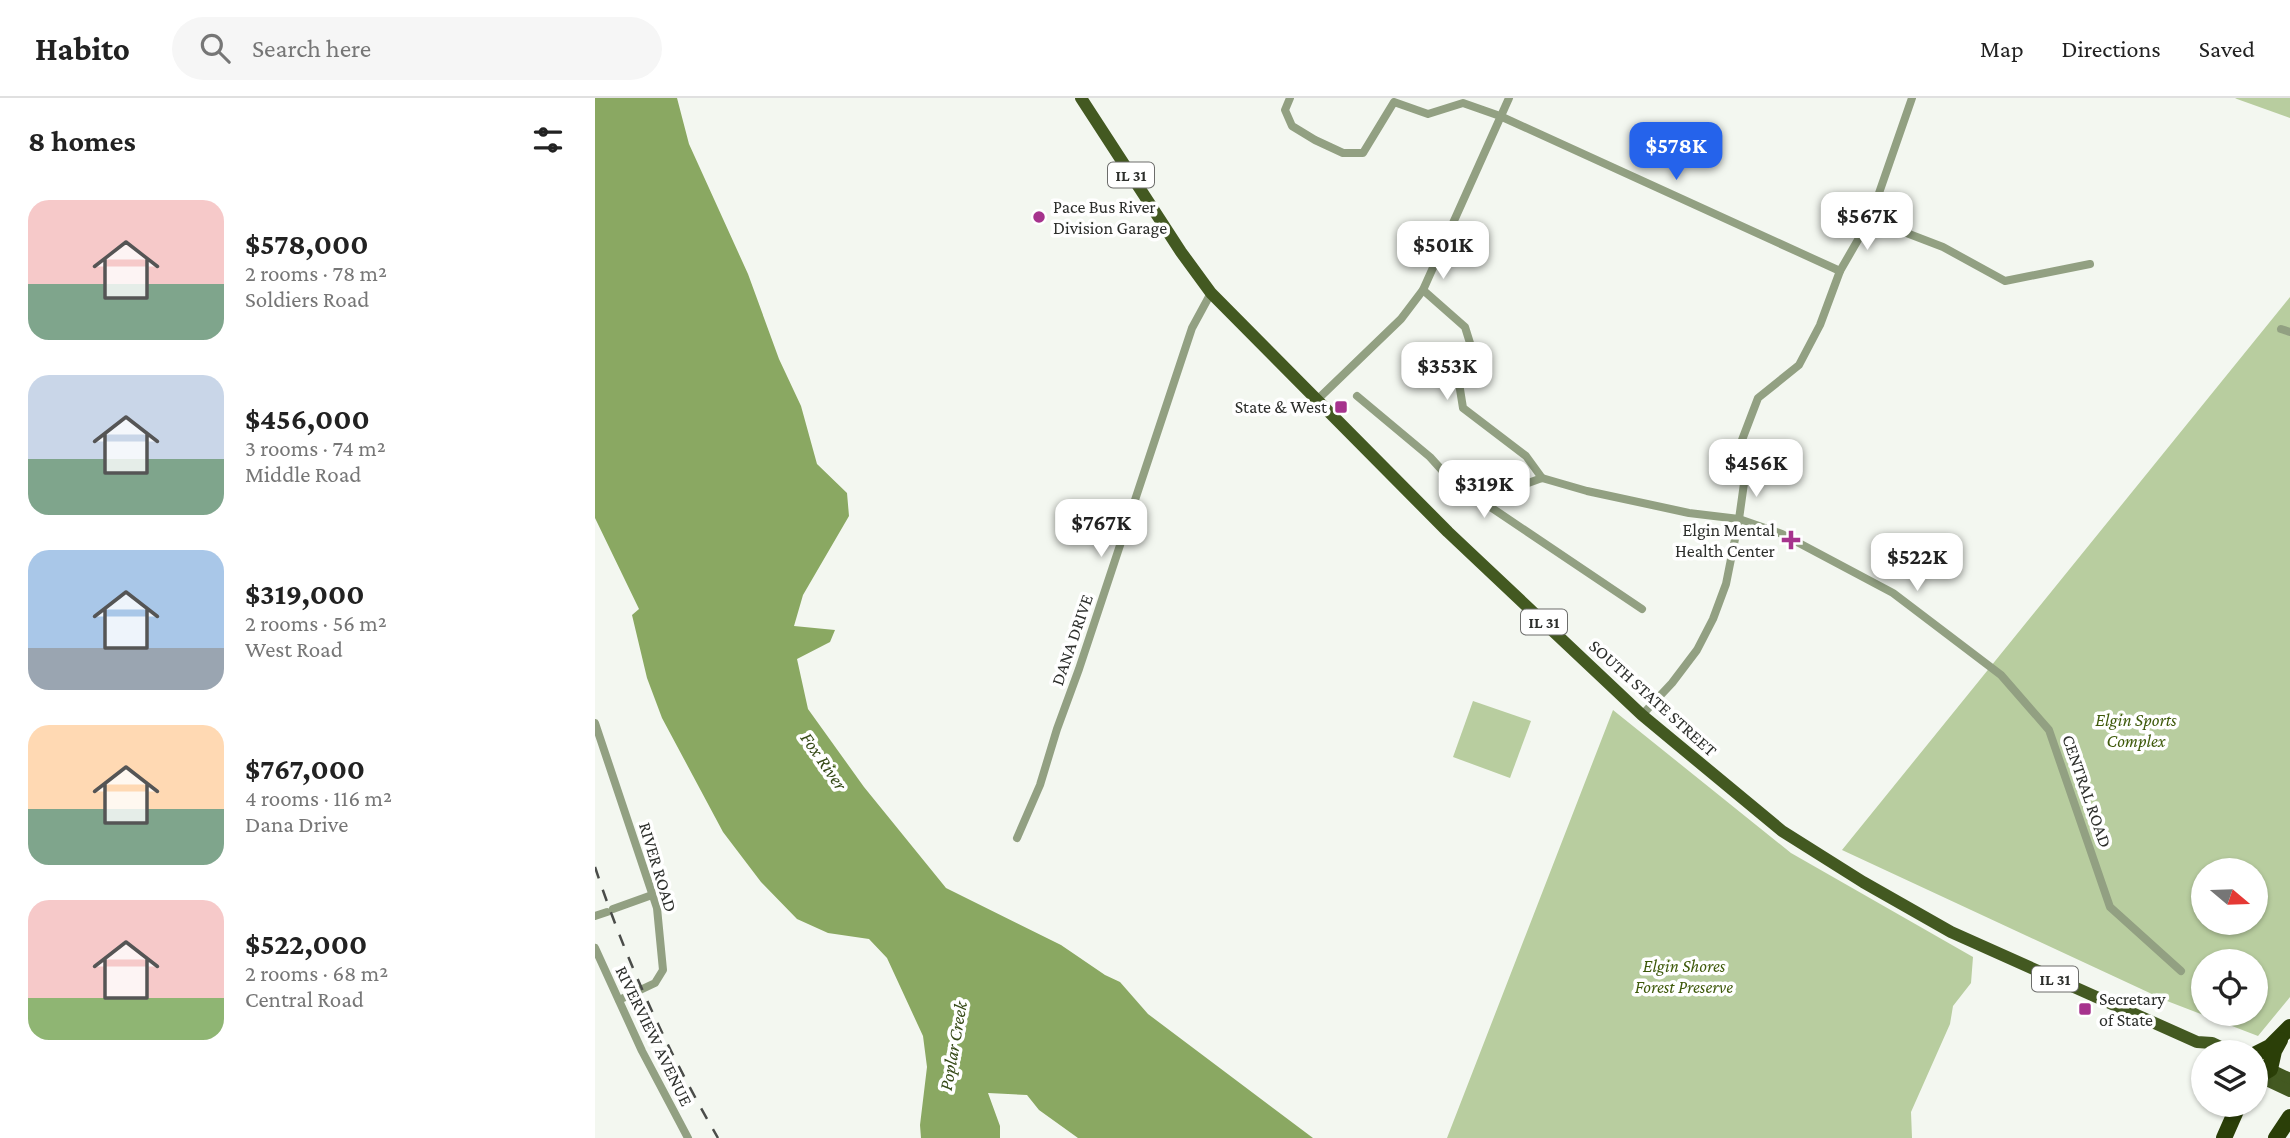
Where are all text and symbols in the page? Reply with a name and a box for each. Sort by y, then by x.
search box [172,17,662,80]
icon: search [196,29,234,67]
text: Habito [35,30,130,67]
text: Search here [252,34,371,63]
text: Map [1980,35,2024,62]
text: Directions [2062,35,2161,62]
text: Saved [2199,35,2255,62]
icon: filters [529,121,567,159]
pin: $578K [1627,122,1725,182]
text: 8 homes [28,124,136,157]
text: $578K [1645,132,1707,158]
road number: IL 31 [1108,162,1154,188]
pin: $567K [1818,192,1916,252]
place label: Pace Bus River Division Garage [1053,197,1167,238]
text: $567K [1837,202,1897,228]
marker: Pace Bus River Division Garage [1031,209,1047,225]
pin: $501K [1394,222,1492,281]
text: $578,000 [245,227,368,260]
icon: home [84,228,168,312]
text: $501K [1413,231,1473,257]
text: 2 rooms · 78 m² [245,260,387,286]
text: Soldiers Road [245,286,369,312]
pin: $353K [1398,342,1496,402]
text: $353K [1417,352,1477,378]
place label: State & West [1235,397,1328,417]
marker: State & West [1333,399,1349,415]
text: $456,000 [245,402,370,435]
icon: home [84,403,168,487]
text: 3 rooms · 74 m² [245,435,386,461]
pin: $456K [1707,440,1805,499]
text: $456K [1725,449,1787,475]
pin: $319K [1435,460,1533,520]
text: Middle Road [245,461,361,487]
text: $319K [1455,470,1513,496]
pin: $767K [1052,500,1150,559]
text: $767K [1071,509,1131,535]
place label: Elgin Mental Health Center [1675,520,1776,561]
marker: Elgin Mental Health Center [1781,530,1801,550]
pin: $522K [1868,533,1966,593]
text: $522K [1887,543,1947,569]
text: $319,000 [245,577,364,610]
icon: home [84,578,168,662]
street label: DANA DRIVE [1047,592,1097,688]
text: 2 rooms · 56 m² [245,610,387,636]
road number: IL 31 [1521,610,1567,635]
street label: SOUTH STATE STREET [1585,635,1721,761]
text: West Road [245,636,343,662]
park label: Elgin Sports Complex [2095,710,2177,751]
water label: Fox River [797,728,852,795]
street label: CENTRAL ROAD [2058,732,2116,850]
text: $767,000 [245,752,365,785]
icon: home [84,753,168,837]
text: 4 rooms · 116 m² [245,785,392,811]
text: Dana Drive [245,811,348,837]
street label: RIVER ROAD [635,820,681,914]
north arrow [2191,858,2268,934]
map controls [2191,858,2268,1117]
text: $522,000 [245,927,367,960]
icon: home [84,928,168,1012]
button: locate [2191,949,2268,1026]
park label: Elgin Shores Forest Preserve [1635,956,1733,997]
text: 2 rooms · 68 m² [245,960,388,986]
street label: RIVERVIEW AVENUE [611,963,697,1110]
road number: IL 31 [2032,966,2078,992]
text: Central Road [245,986,364,1012]
place label: Secretary of State [2099,989,2166,1030]
water label: Poplar Creek [935,999,971,1092]
marker: Secretary of State [2077,1001,2093,1017]
button: layers [2191,1040,2268,1117]

